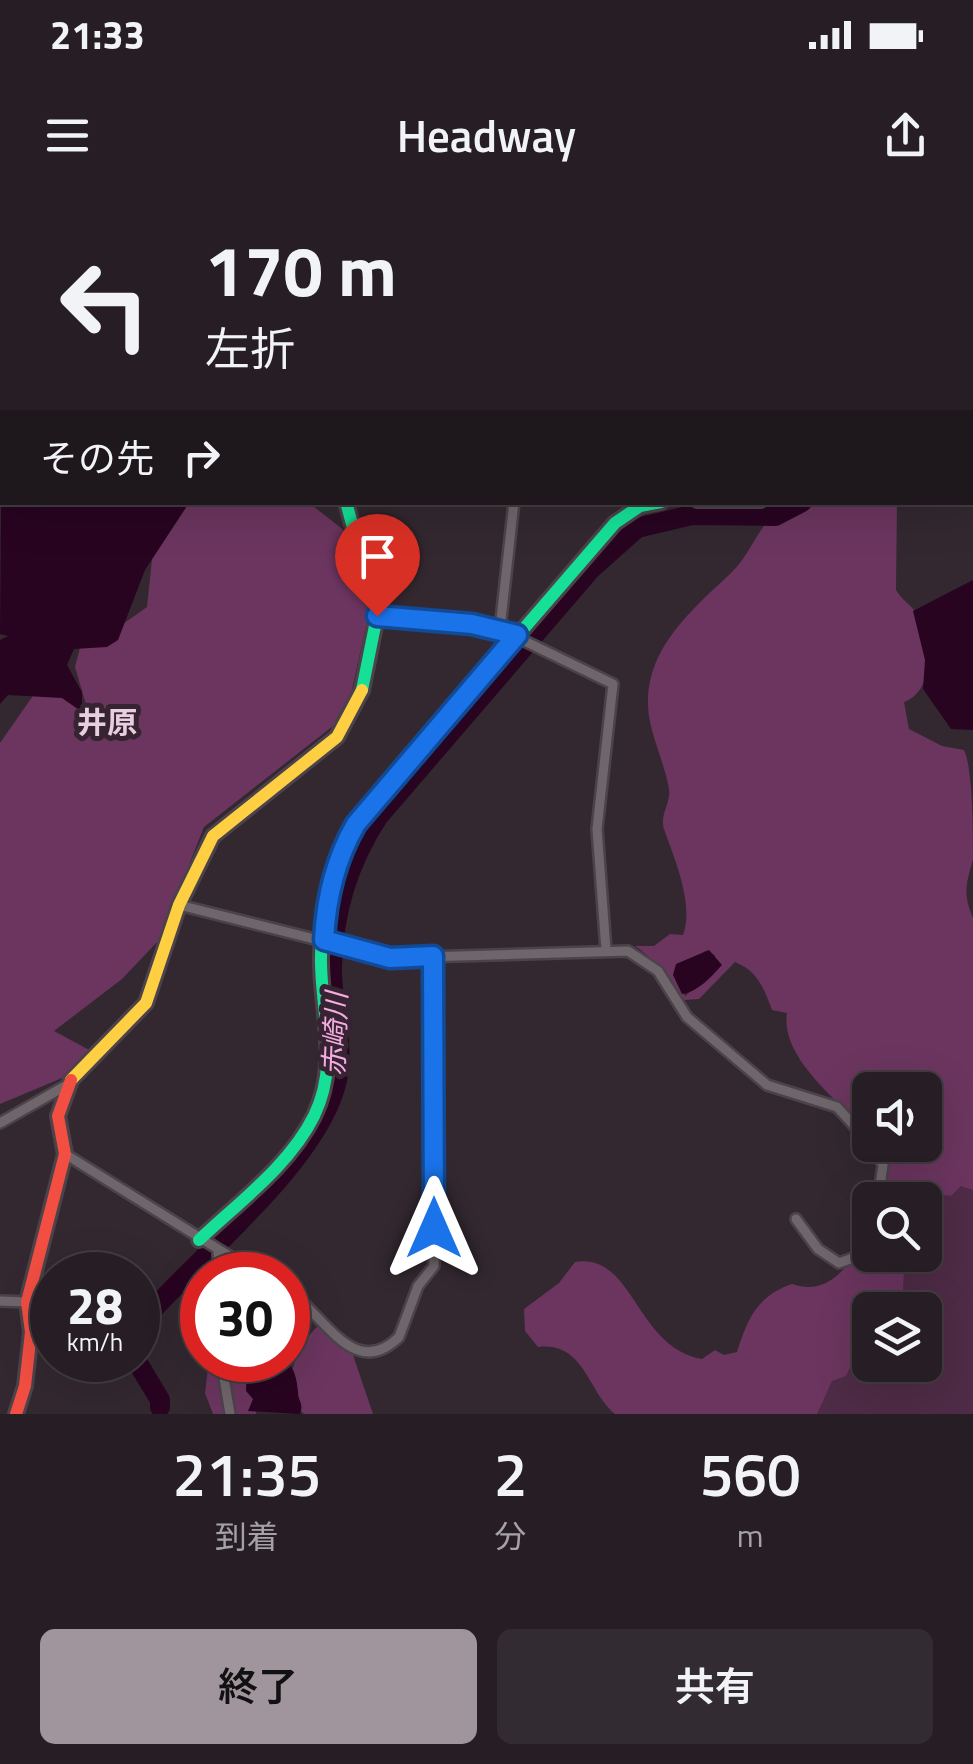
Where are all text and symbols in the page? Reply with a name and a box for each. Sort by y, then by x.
text: 21:33 [50,6,145,64]
text: Headway [397,101,576,169]
icon: menu [40,108,95,163]
icon: share [878,108,933,163]
text: 170 m [205,217,397,323]
icon: left [40,240,170,370]
text: 左折 [205,314,295,382]
text: その先 [40,429,154,487]
icon: right [174,430,229,485]
pin [335,514,420,617]
icon: arrive [350,529,405,584]
district label: 井原 [77,699,137,745]
water label: 赤崎川 [312,988,358,1077]
map controls [852,1072,942,1382]
button: sound [852,1072,942,1162]
position arrow [382,1176,486,1280]
button: search [852,1182,942,1272]
speed limit sign: 30 [180,1252,310,1382]
text: 28 [67,1267,123,1343]
button: layers [852,1292,942,1382]
text: km/h [67,1323,123,1361]
text: 21:35 [172,1428,321,1519]
text: 2 [494,1428,527,1519]
text: 560 [700,1428,801,1519]
text: m [737,1511,764,1559]
text: 到着 [215,1512,279,1560]
text: 分 [494,1512,526,1560]
button: 終了 [40,1629,477,1744]
button: 共有 [497,1629,933,1744]

